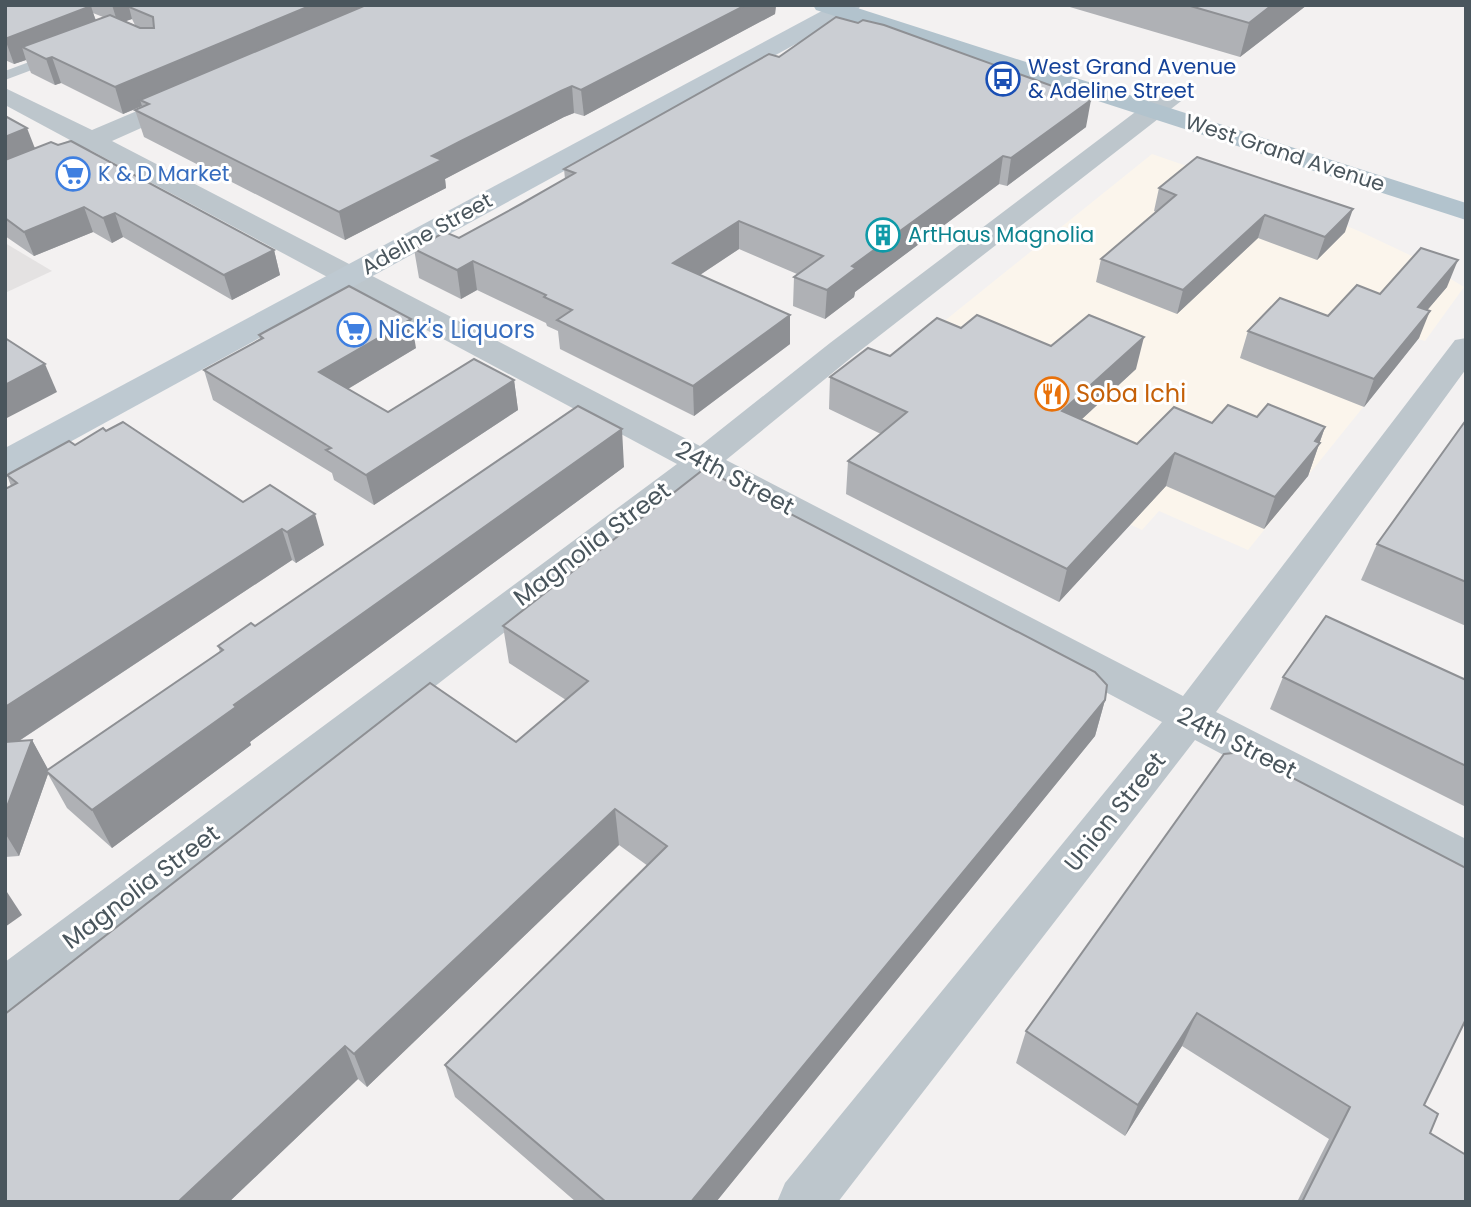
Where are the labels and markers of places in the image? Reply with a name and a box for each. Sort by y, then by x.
place label: West Grand Avenue & Adeline Street [1028,52,1236,105]
bus stop icon: West Grand Avenue & Adeline Street [984,60,1022,98]
supermarket icon: K & D Market [54,155,92,193]
place label: K & D Market [98,159,229,188]
building icon: ArtHaus Magnolia [864,216,902,254]
place label: ArtHaus Magnolia [908,220,1094,249]
supermarket icon: Nick's Liquors [335,311,373,349]
place label: Nick's Liquors [378,313,535,346]
restaurant icon: Soba Ichi [1033,375,1071,413]
place label: Soba Ichi [1076,377,1186,410]

